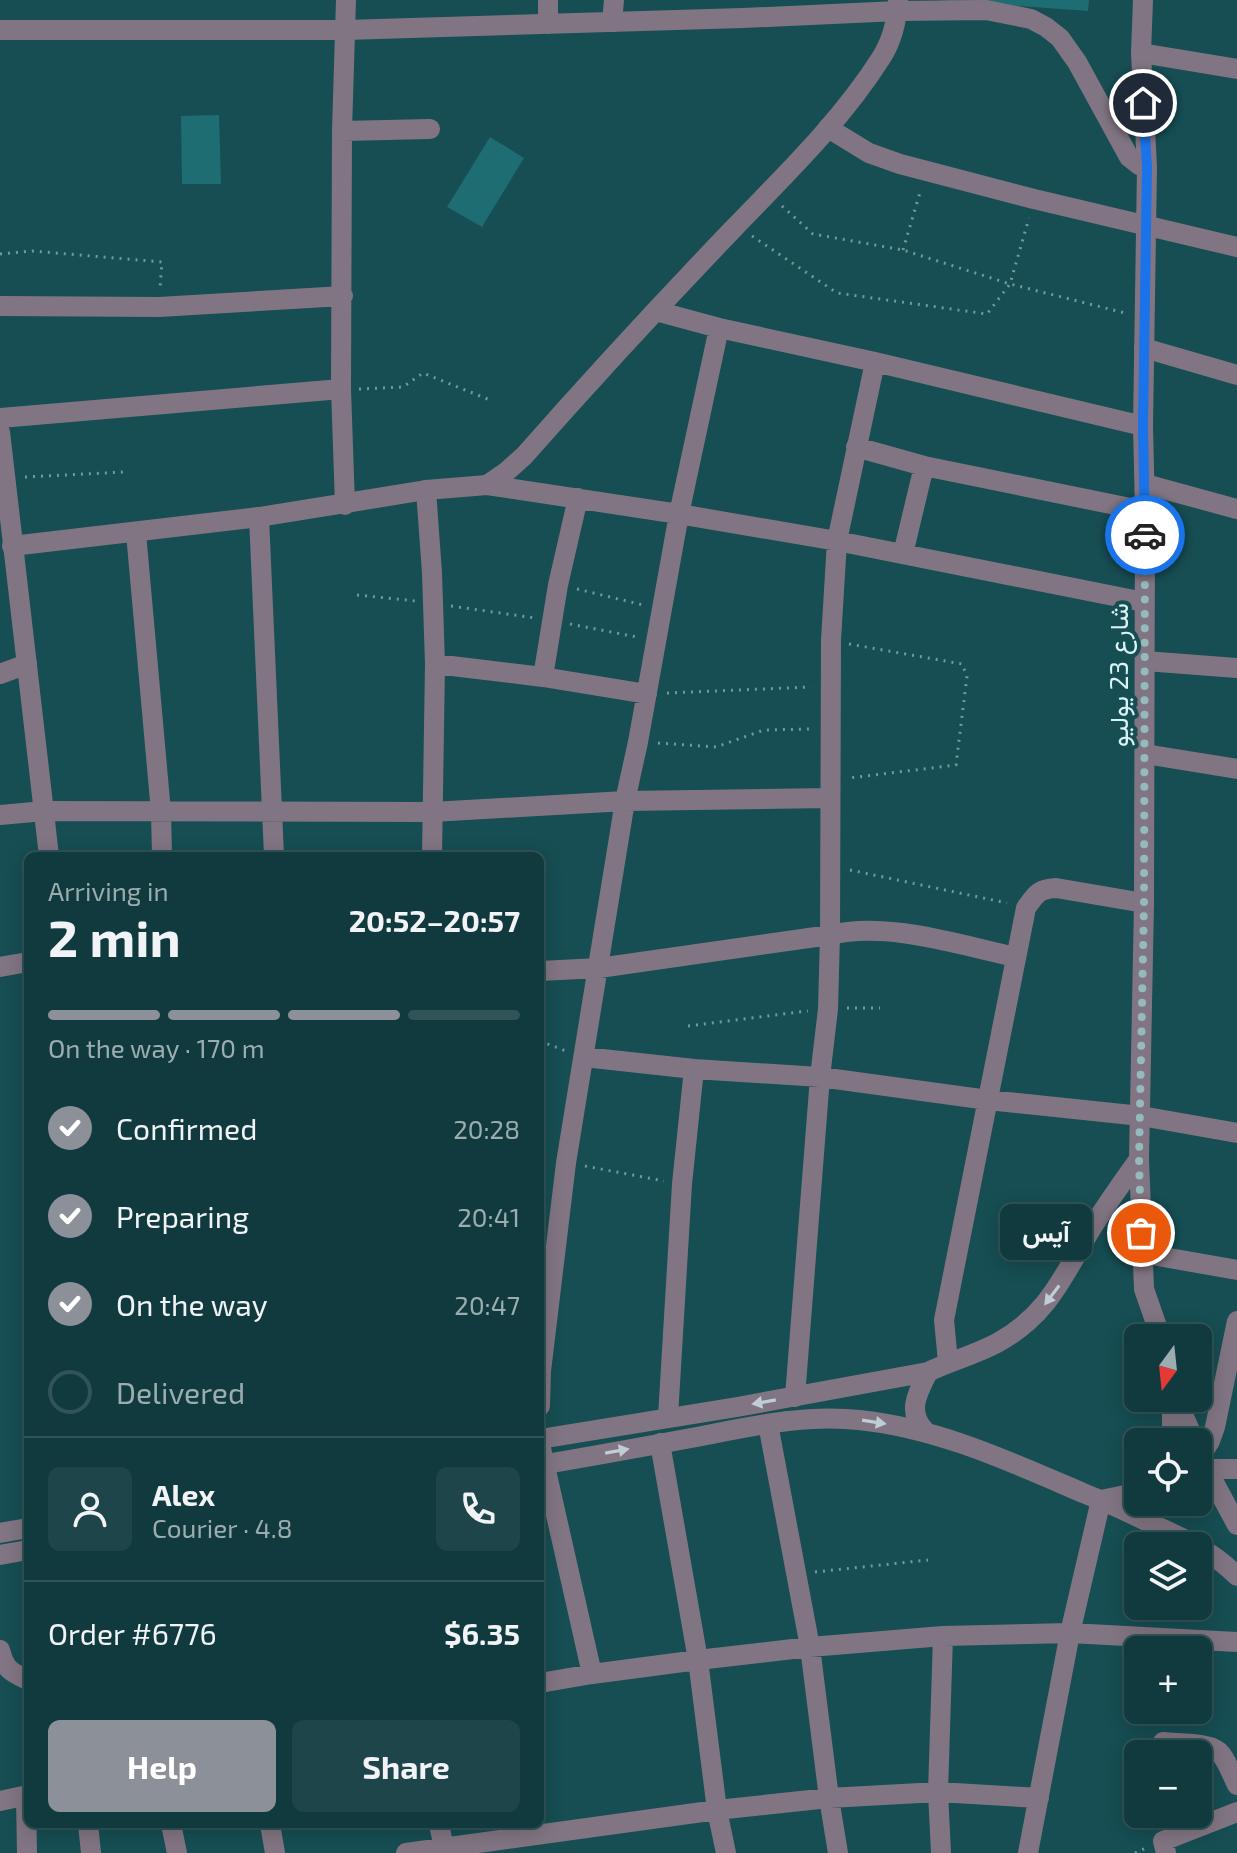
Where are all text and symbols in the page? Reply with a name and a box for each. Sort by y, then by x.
pin [1109,69,1177,137]
icon: home [1121,81,1165,125]
courier [1105,495,1185,575]
icon: car [1123,513,1167,557]
street label: شارع 23 يوليو [1102,603,1137,747]
text: Arriving in [48,875,169,906]
text: 20:52–20:57 [349,902,520,938]
text: 2 min [48,905,181,967]
text: On the way · 170 m [48,1032,265,1063]
icon: check [48,1106,92,1150]
text: Confirmed [116,1110,257,1146]
text: 20:28 [453,1113,520,1144]
icon: check [48,1194,92,1238]
text: Preparing [116,1198,249,1234]
pin [1107,1199,1175,1267]
text: 20:41 [457,1201,520,1232]
callout: آيس [1001,1205,1093,1261]
icon: bag [1119,1211,1163,1255]
text: آيس [1022,1216,1070,1247]
icon: check [48,1282,92,1326]
one-way arrow [1045,1285,1061,1305]
text: On the way [116,1286,268,1322]
text: 20:47 [454,1289,520,1320]
north arrow [1124,1324,1212,1412]
map controls [1124,1324,1212,1828]
text: Delivered [116,1374,245,1410]
one-way arrow [751,1397,776,1409]
one-way arrow [862,1416,887,1429]
button: locate [1124,1428,1212,1516]
one-way arrow [605,1445,630,1457]
button: person [48,1467,132,1551]
button: phone [436,1467,520,1551]
text: Alex [152,1476,215,1512]
text: Courier · 4.8 [152,1512,293,1543]
button: layers [1124,1532,1212,1620]
text: Order #6776 [48,1615,217,1651]
text: $6.35 [444,1615,520,1651]
button: + [1124,1636,1212,1724]
button: Help [48,1720,276,1812]
button: Share [292,1720,520,1812]
button: − [1124,1740,1212,1828]

